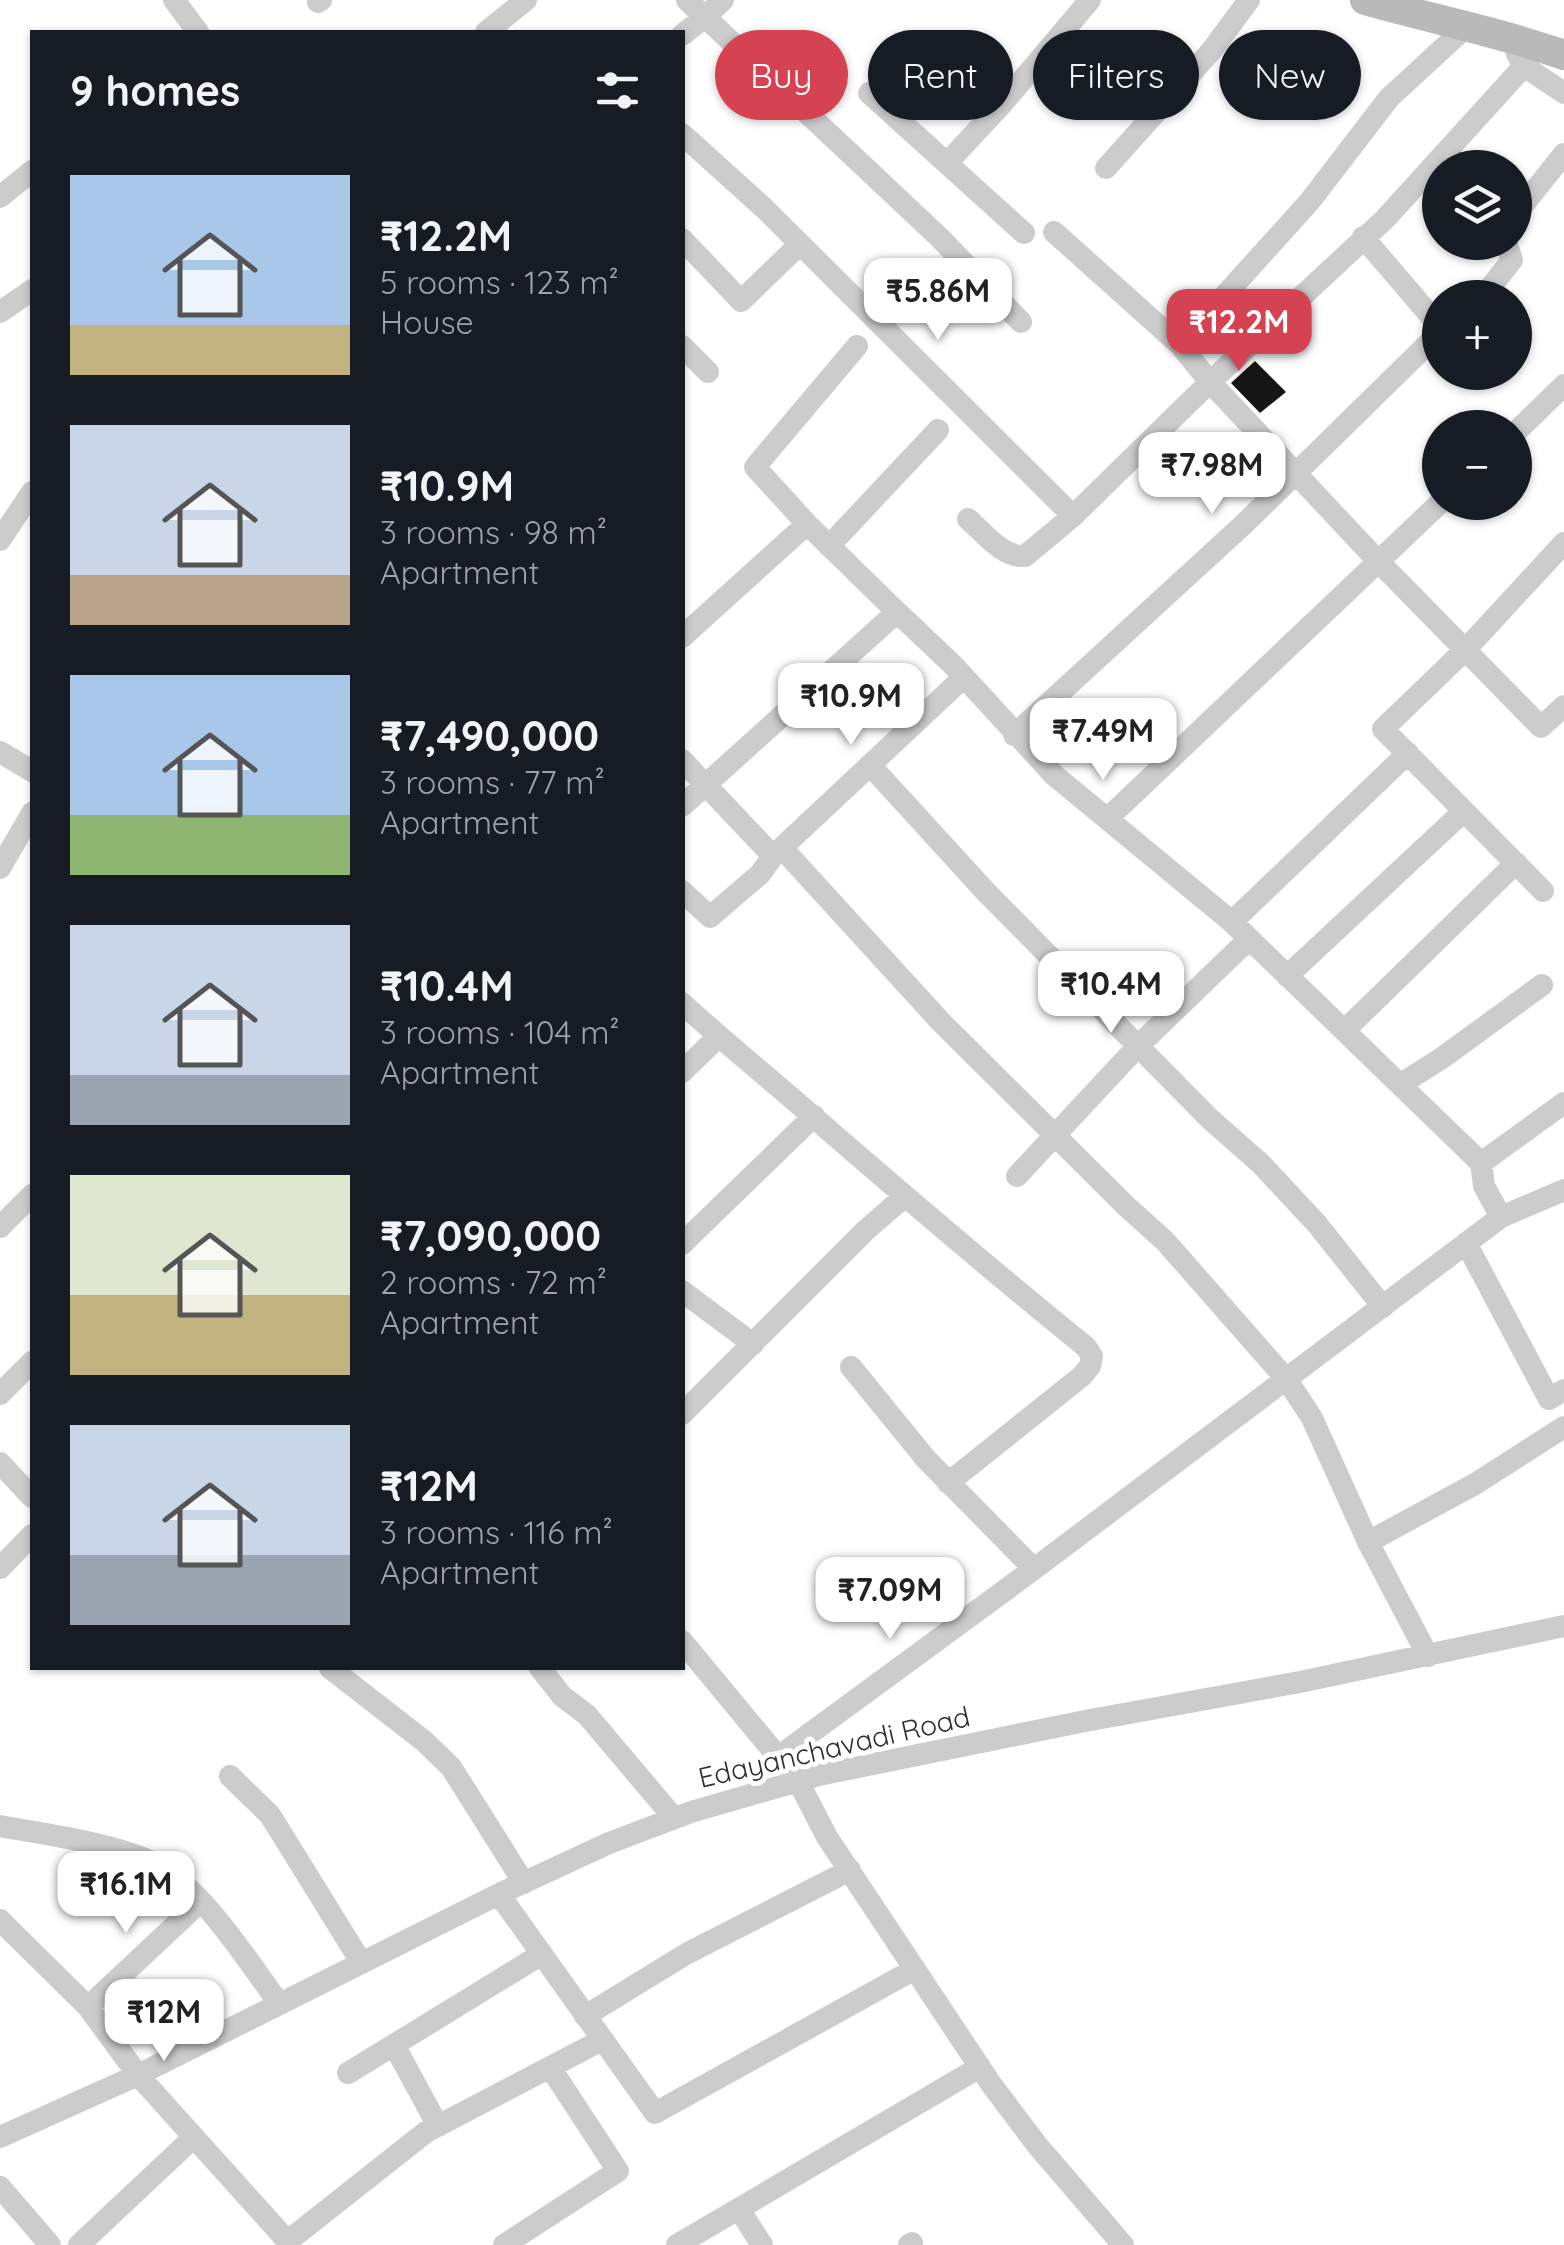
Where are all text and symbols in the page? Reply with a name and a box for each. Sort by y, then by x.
chip: Buy [715,30,848,120]
chip: Rent [868,30,1013,120]
chip: Filters [1033,30,1199,120]
chip: New [1219,30,1361,120]
icon: filters [590,63,645,118]
text: 9 homes [70,64,240,117]
map controls [1422,150,1532,520]
button: layers [1422,150,1532,260]
text: ₹12.2M [380,209,512,262]
icon: home [150,215,270,335]
pin: ₹5.86M [857,258,1019,343]
text: 5 rooms · 123 m² [380,262,619,302]
text: ₹5.86M [886,270,990,310]
button: + [1422,280,1532,390]
pin: ₹12.2M [1158,289,1320,374]
text: ₹12.2M [1189,301,1289,341]
text: House [380,302,474,342]
button: − [1422,410,1532,520]
pin: ₹7.98M [1131,432,1293,517]
text: ₹7.98M [1161,444,1263,484]
text: ₹10.9M [380,459,514,512]
icon: home [150,465,270,585]
text: 3 rooms · 98 m² [380,512,607,552]
text: Apartment [380,552,539,592]
pin: ₹10.9M [770,663,932,748]
text: ₹10.9M [800,675,902,715]
pin: ₹7.49M [1022,698,1184,783]
text: ₹7,490,000 [380,709,599,762]
text: ₹7.49M [1052,710,1154,750]
icon: home [150,715,270,835]
text: 3 rooms · 77 m² [380,762,605,802]
text: Apartment [380,802,539,842]
pin: ₹10.4M [1030,951,1192,1036]
text: ₹10.4M [380,959,514,1012]
text: ₹10.4M [1060,963,1162,1003]
icon: home [150,965,270,1085]
text: 3 rooms · 104 m² [380,1012,620,1052]
text: Apartment [380,1052,539,1092]
text: ₹7,090,000 [380,1209,601,1262]
icon: home [150,1215,270,1335]
text: 2 rooms · 72 m² [380,1262,607,1302]
text: Apartment [380,1302,539,1342]
text: ₹12M [380,1459,478,1512]
icon: home [150,1465,270,1585]
text: 3 rooms · 116 m² [380,1512,613,1552]
text: Apartment [380,1552,539,1592]
pin: ₹7.09M [809,1557,971,1642]
text: ₹7.09M [837,1569,943,1609]
street label: Edayanchavadi Road [695,1698,973,1795]
pin: ₹16.1M [45,1851,207,1936]
text: ₹16.1M [80,1863,172,1903]
pin: ₹12M [105,1979,223,2064]
text: ₹12M [127,1991,201,2031]

